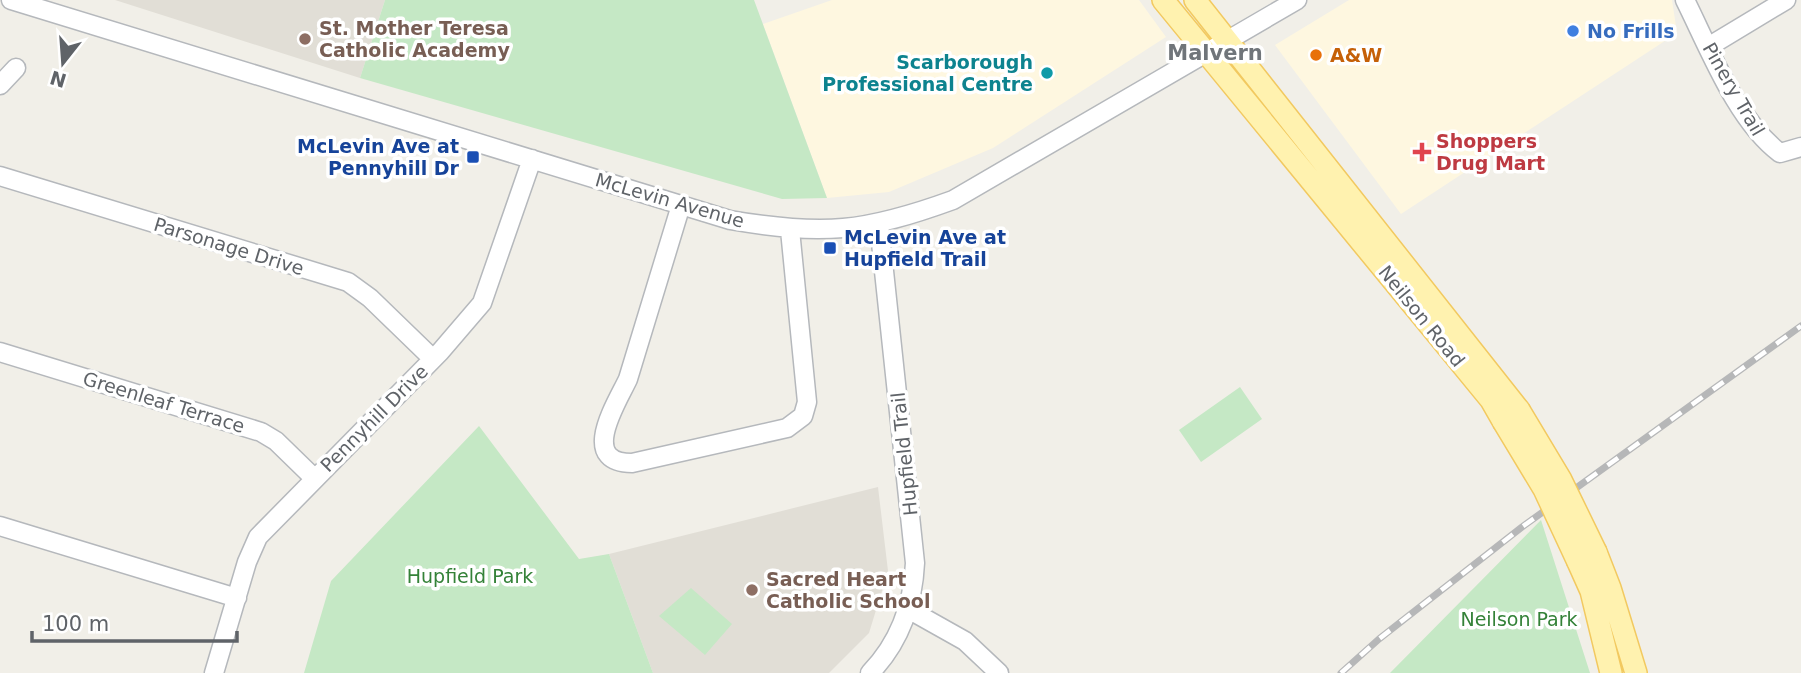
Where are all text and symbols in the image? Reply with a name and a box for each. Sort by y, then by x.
place label: St. Mother Teresa Catholic Academy [319,17,510,61]
place label: No Frills [1587,20,1675,42]
marker: No Frills [1565,23,1581,39]
north arrow [28,28,98,98]
marker: St. Mother Teresa Catholic Academy [297,31,313,47]
street label: Pinery Trail [1698,38,1770,140]
district label: Malvern [1167,41,1263,65]
place label: A&W [1330,44,1382,66]
marker: A&W [1308,47,1324,63]
place label: Scarborough Professional Centre [822,51,1033,95]
marker: Scarborough Professional Centre [1039,65,1055,81]
text: N [47,66,69,92]
place label: Shoppers Drug Mart [1436,130,1545,174]
place label: McLevin Ave at Pennyhill Dr [297,135,460,179]
marker: Shoppers Drug Mart [1414,144,1430,160]
marker: McLevin Ave at Pennyhill Dr [465,149,481,165]
street label: McLevin Avenue [593,168,747,232]
street label: Parsonage Drive [151,213,307,279]
place label: McLevin Ave at Hupfield Trail [844,226,1006,270]
marker: McLevin Ave at Hupfield Trail [822,240,838,256]
street label: Neilson Road [1375,261,1469,371]
street label: Pennyhill Drive [316,360,432,476]
street label: Greenleaf Terrace [80,367,248,437]
street label: Hupfield Trail [887,391,921,517]
park label: Hupfield Park [407,565,533,587]
place label: Sacred Heart Catholic School [766,568,930,612]
marker: Sacred Heart Catholic School [744,582,760,598]
scale bar [32,600,236,644]
park label: Neilson Park [1460,608,1578,630]
text: 100 m [42,612,109,636]

